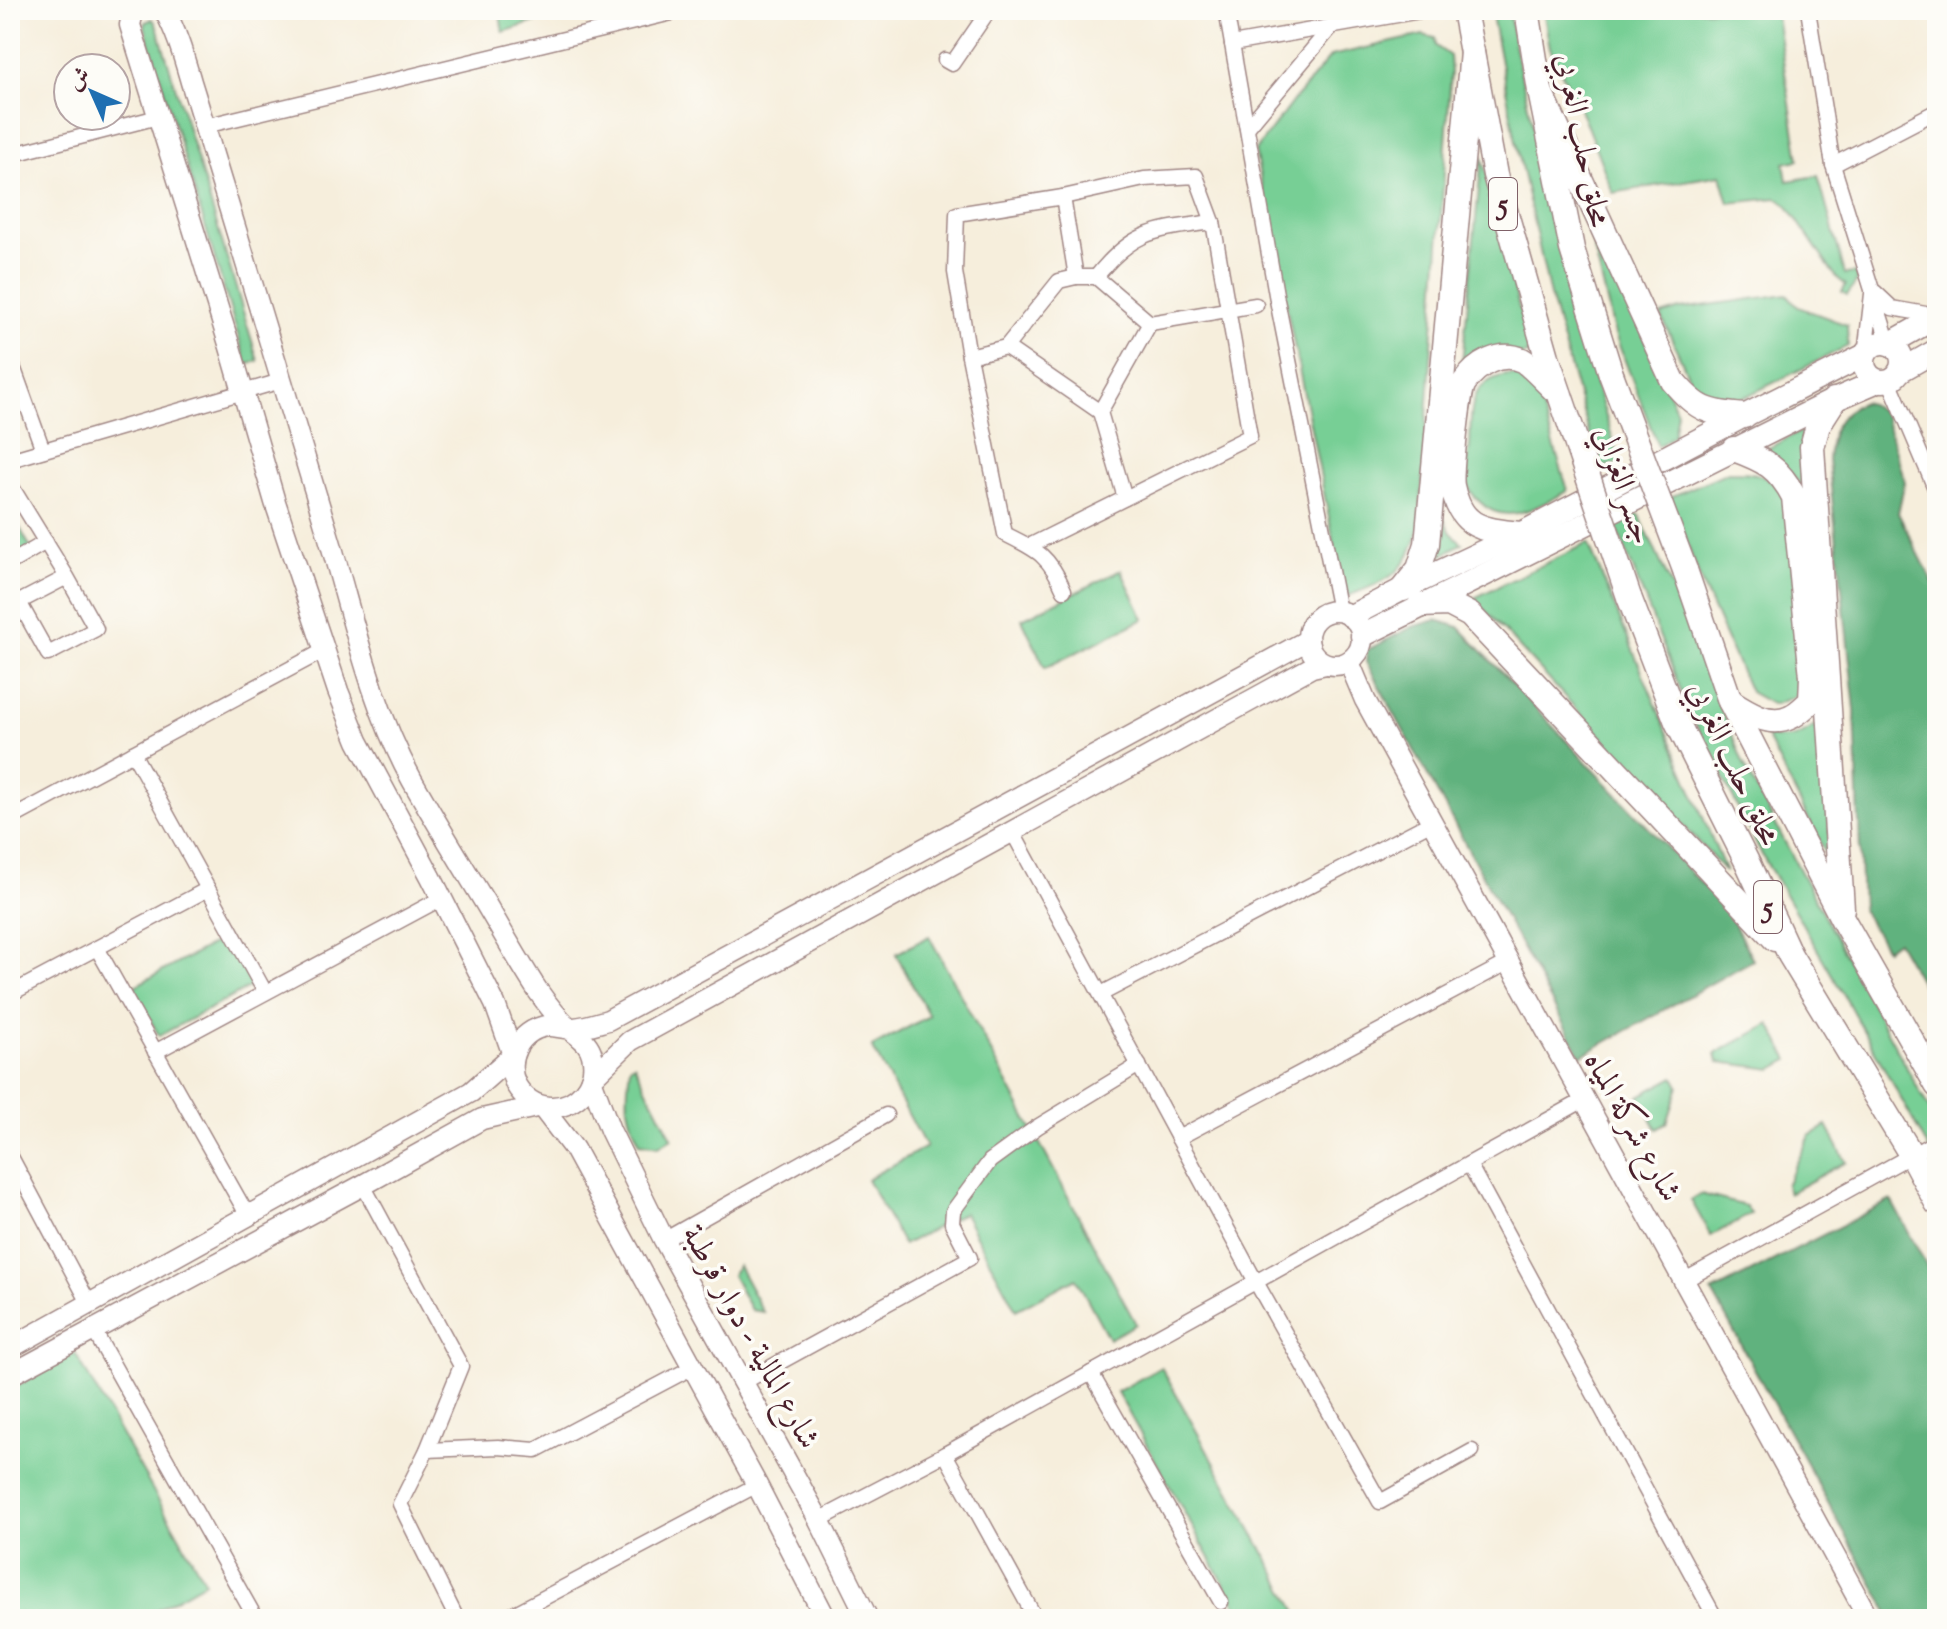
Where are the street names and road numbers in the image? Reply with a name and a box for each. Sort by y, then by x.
street label: محلق حلب الغربي [1542,49,1620,232]
road number: 5 [1489,178,1517,230]
street label: جسر الغزالي [1580,420,1664,552]
street label: محلق حلب الغربي [1674,675,1790,854]
road number: 5 [1754,881,1782,933]
street label: شارع شركة المياه [1570,1044,1692,1212]
street label: شارع المالية - دوار قرطبة [668,1217,830,1459]

